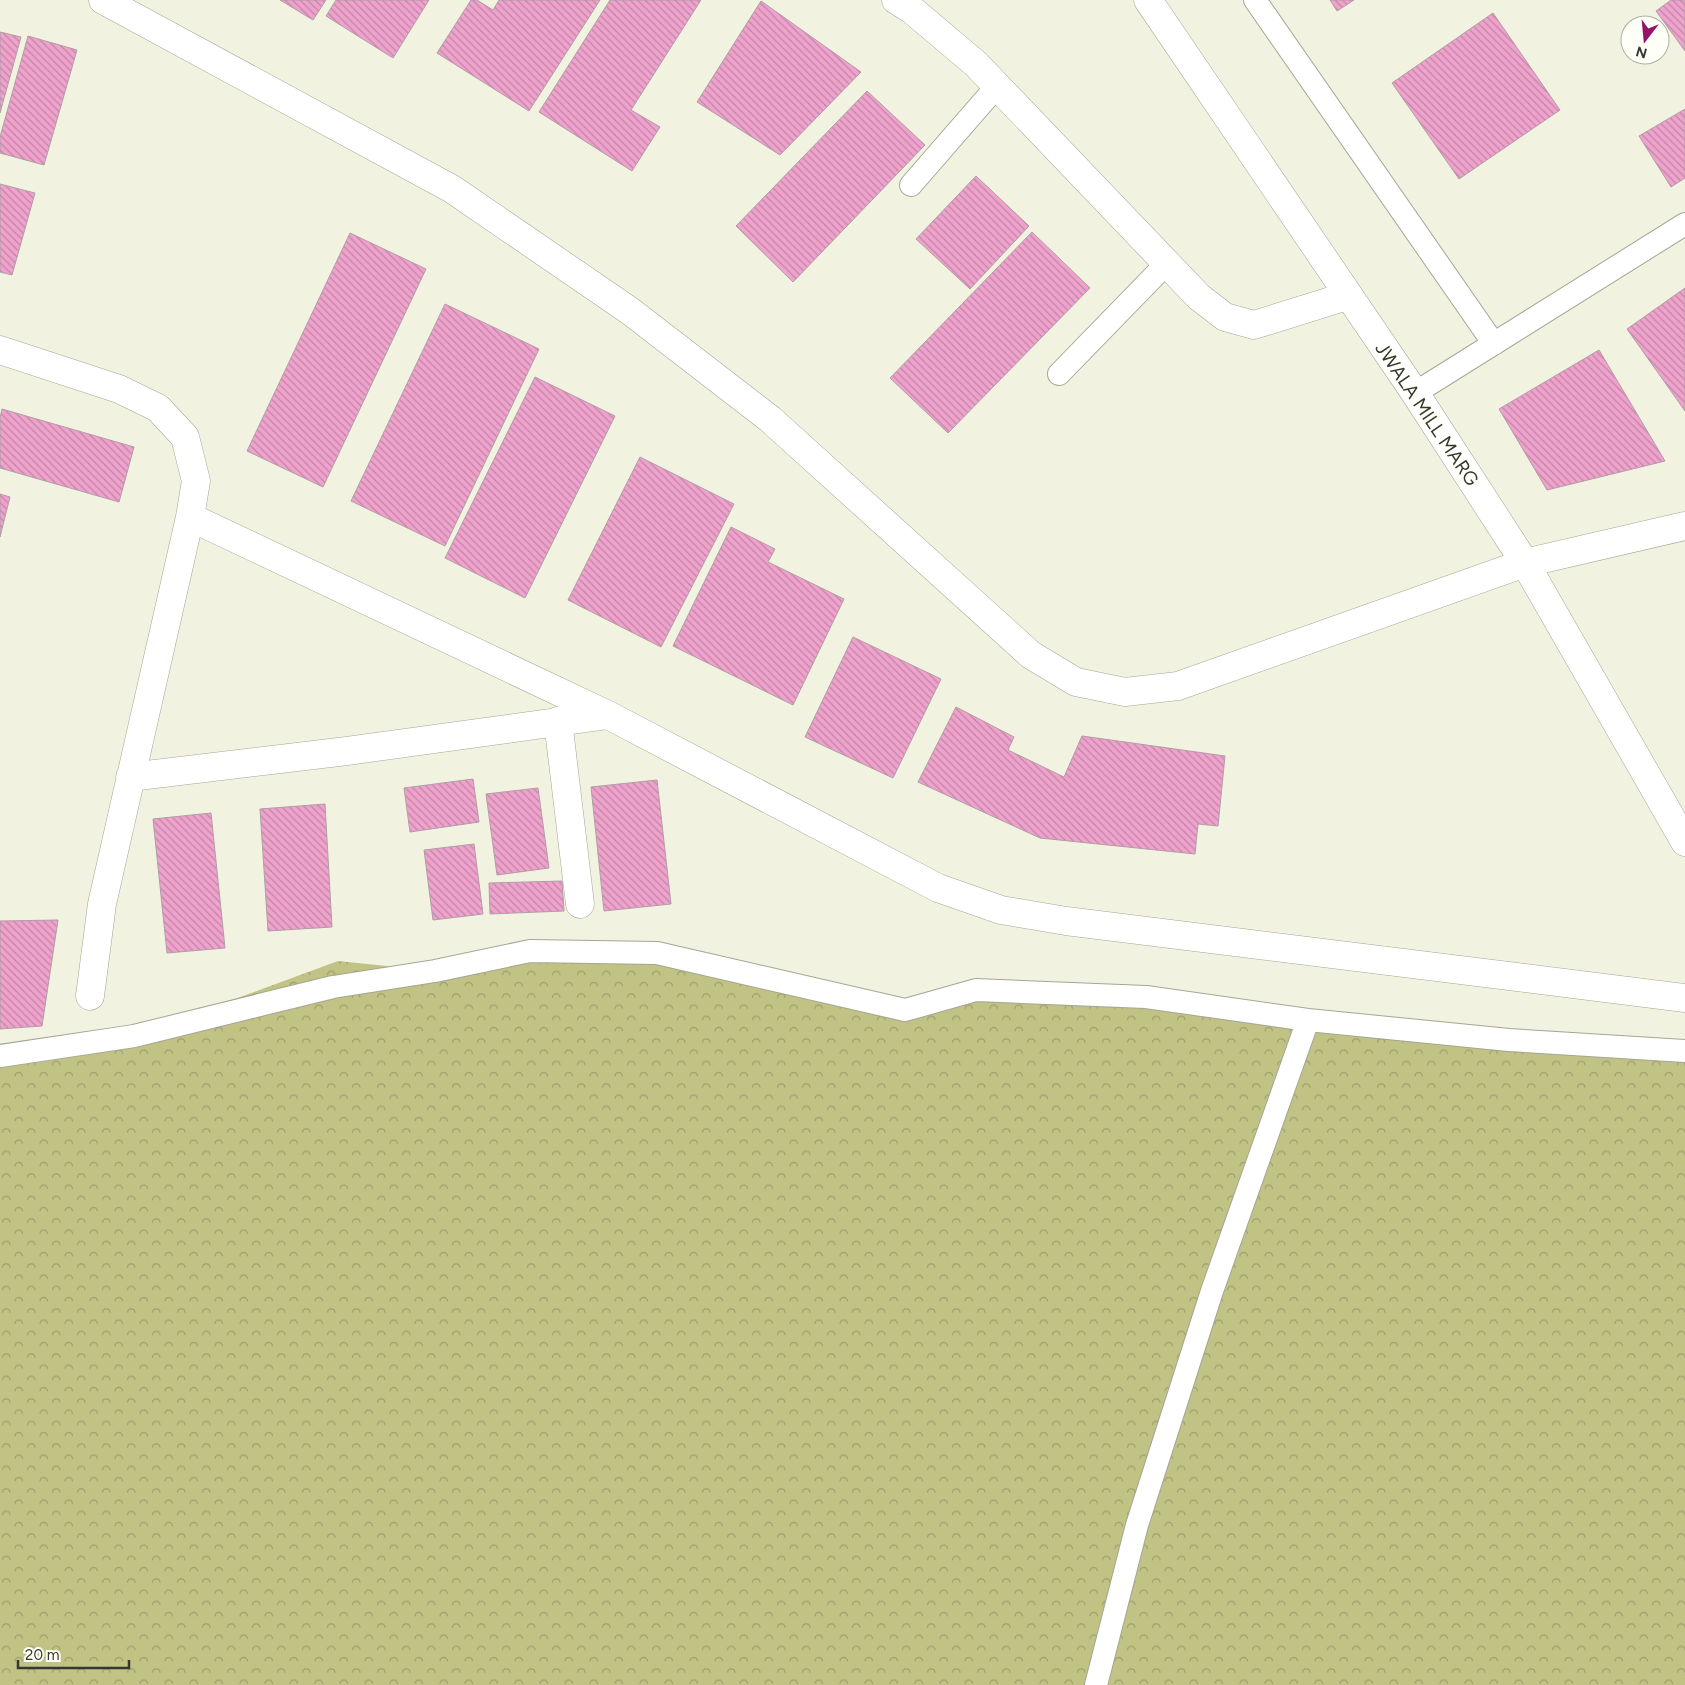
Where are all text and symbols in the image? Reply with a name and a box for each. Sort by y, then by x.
north arrow [1620,15,1670,65]
text: N [1634,42,1649,62]
street label: JWALA MILL MARG [1370,338,1484,490]
scale bar [18,1638,129,1670]
text: 20 m [25,1646,59,1664]

